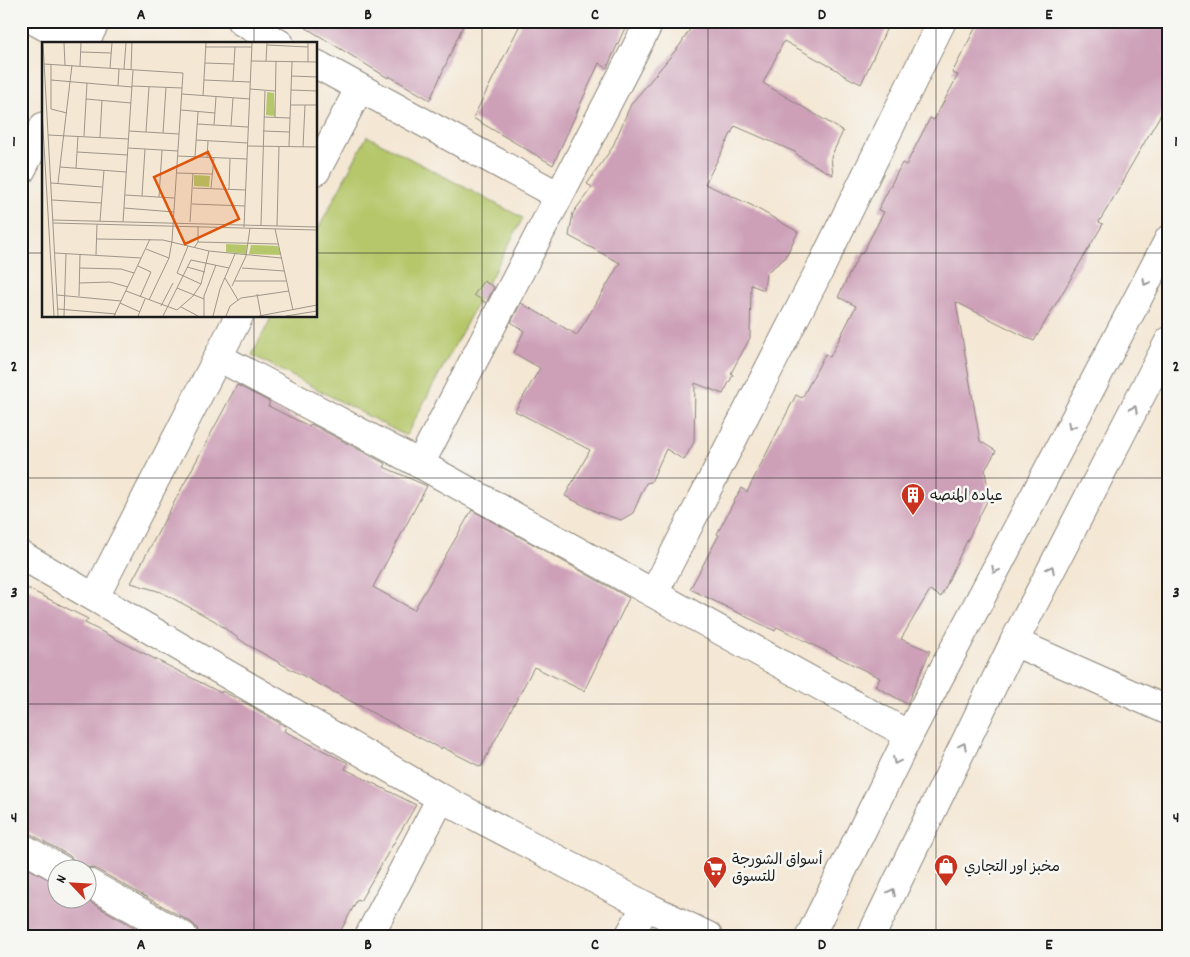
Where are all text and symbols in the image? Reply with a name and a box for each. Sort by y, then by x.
text: A [137,4,146,27]
text: B [364,4,372,27]
text: C [591,4,599,27]
text: D [818,4,827,27]
text: E [1045,4,1053,27]
inset map [42,42,318,318]
text: 1 [12,131,16,154]
text: 1 [1174,131,1178,154]
one-way arrow [1142,277,1152,286]
text: 2 [11,356,18,379]
text: 2 [1173,356,1180,379]
one-way arrow [1128,405,1138,414]
one-way arrow [1067,421,1077,430]
building icon: عياده المنصه [900,482,926,516]
place label: عياده المنصه [930,486,1003,508]
one-way arrow [991,565,1001,574]
one-way arrow [1045,565,1055,574]
text: 3 [10,582,18,605]
text: 3 [1172,582,1180,605]
one-way arrow [957,742,968,751]
one-way arrow [892,756,902,765]
text: 4 [11,807,17,830]
text: 4 [1173,807,1179,830]
place label: أسواق الشورجة للتسوق [732,850,823,889]
shop icon: مخبز اور التجاري [933,853,959,887]
supermarket icon: أسواق الشورجة للتسوق [702,855,728,889]
place label: مخبز اور التجاري [964,857,1060,879]
north arrow [48,860,98,910]
text: N [52,872,73,887]
one-way arrow [886,888,896,897]
text: A [137,934,146,957]
text: B [364,934,372,957]
text: C [591,934,599,957]
text: D [818,934,827,957]
text: E [1045,934,1053,957]

